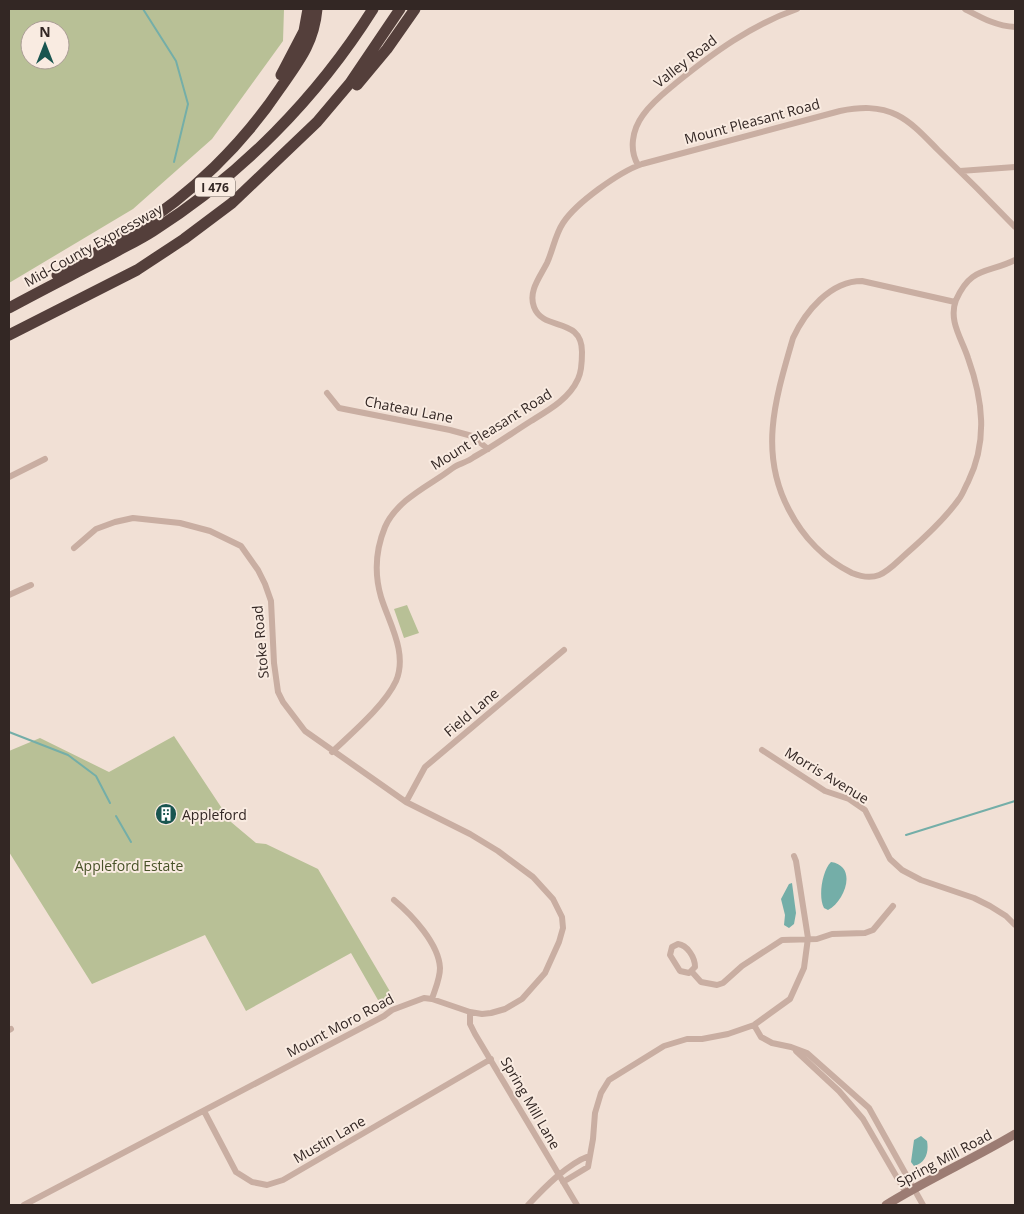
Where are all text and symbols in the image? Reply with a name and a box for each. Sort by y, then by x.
north arrow [20,20,70,70]
text: N [39,22,51,41]
street label: Valley Road [650,30,720,92]
street label: Mount Pleasant Road [682,94,822,148]
road number: I 476 [195,178,235,196]
street label: Mid-County Expressway [20,199,166,291]
street label: Mount Pleasant Road [427,384,555,474]
street label: Chateau Lane [363,391,455,427]
street label: Stoke Road [247,605,273,679]
street label: Field Lane [440,683,502,740]
street label: Morris Avenue [781,742,873,808]
building icon: Appleford [154,802,178,826]
place label: Appleford [182,805,247,824]
park label: Appleford Estate [75,856,183,875]
street label: Mount Moro Road [283,989,397,1061]
street label: Spring Mill Lane [497,1053,565,1153]
street label: Mustin Lane [290,1111,369,1167]
street label: Spring Mill Road [893,1125,995,1191]

